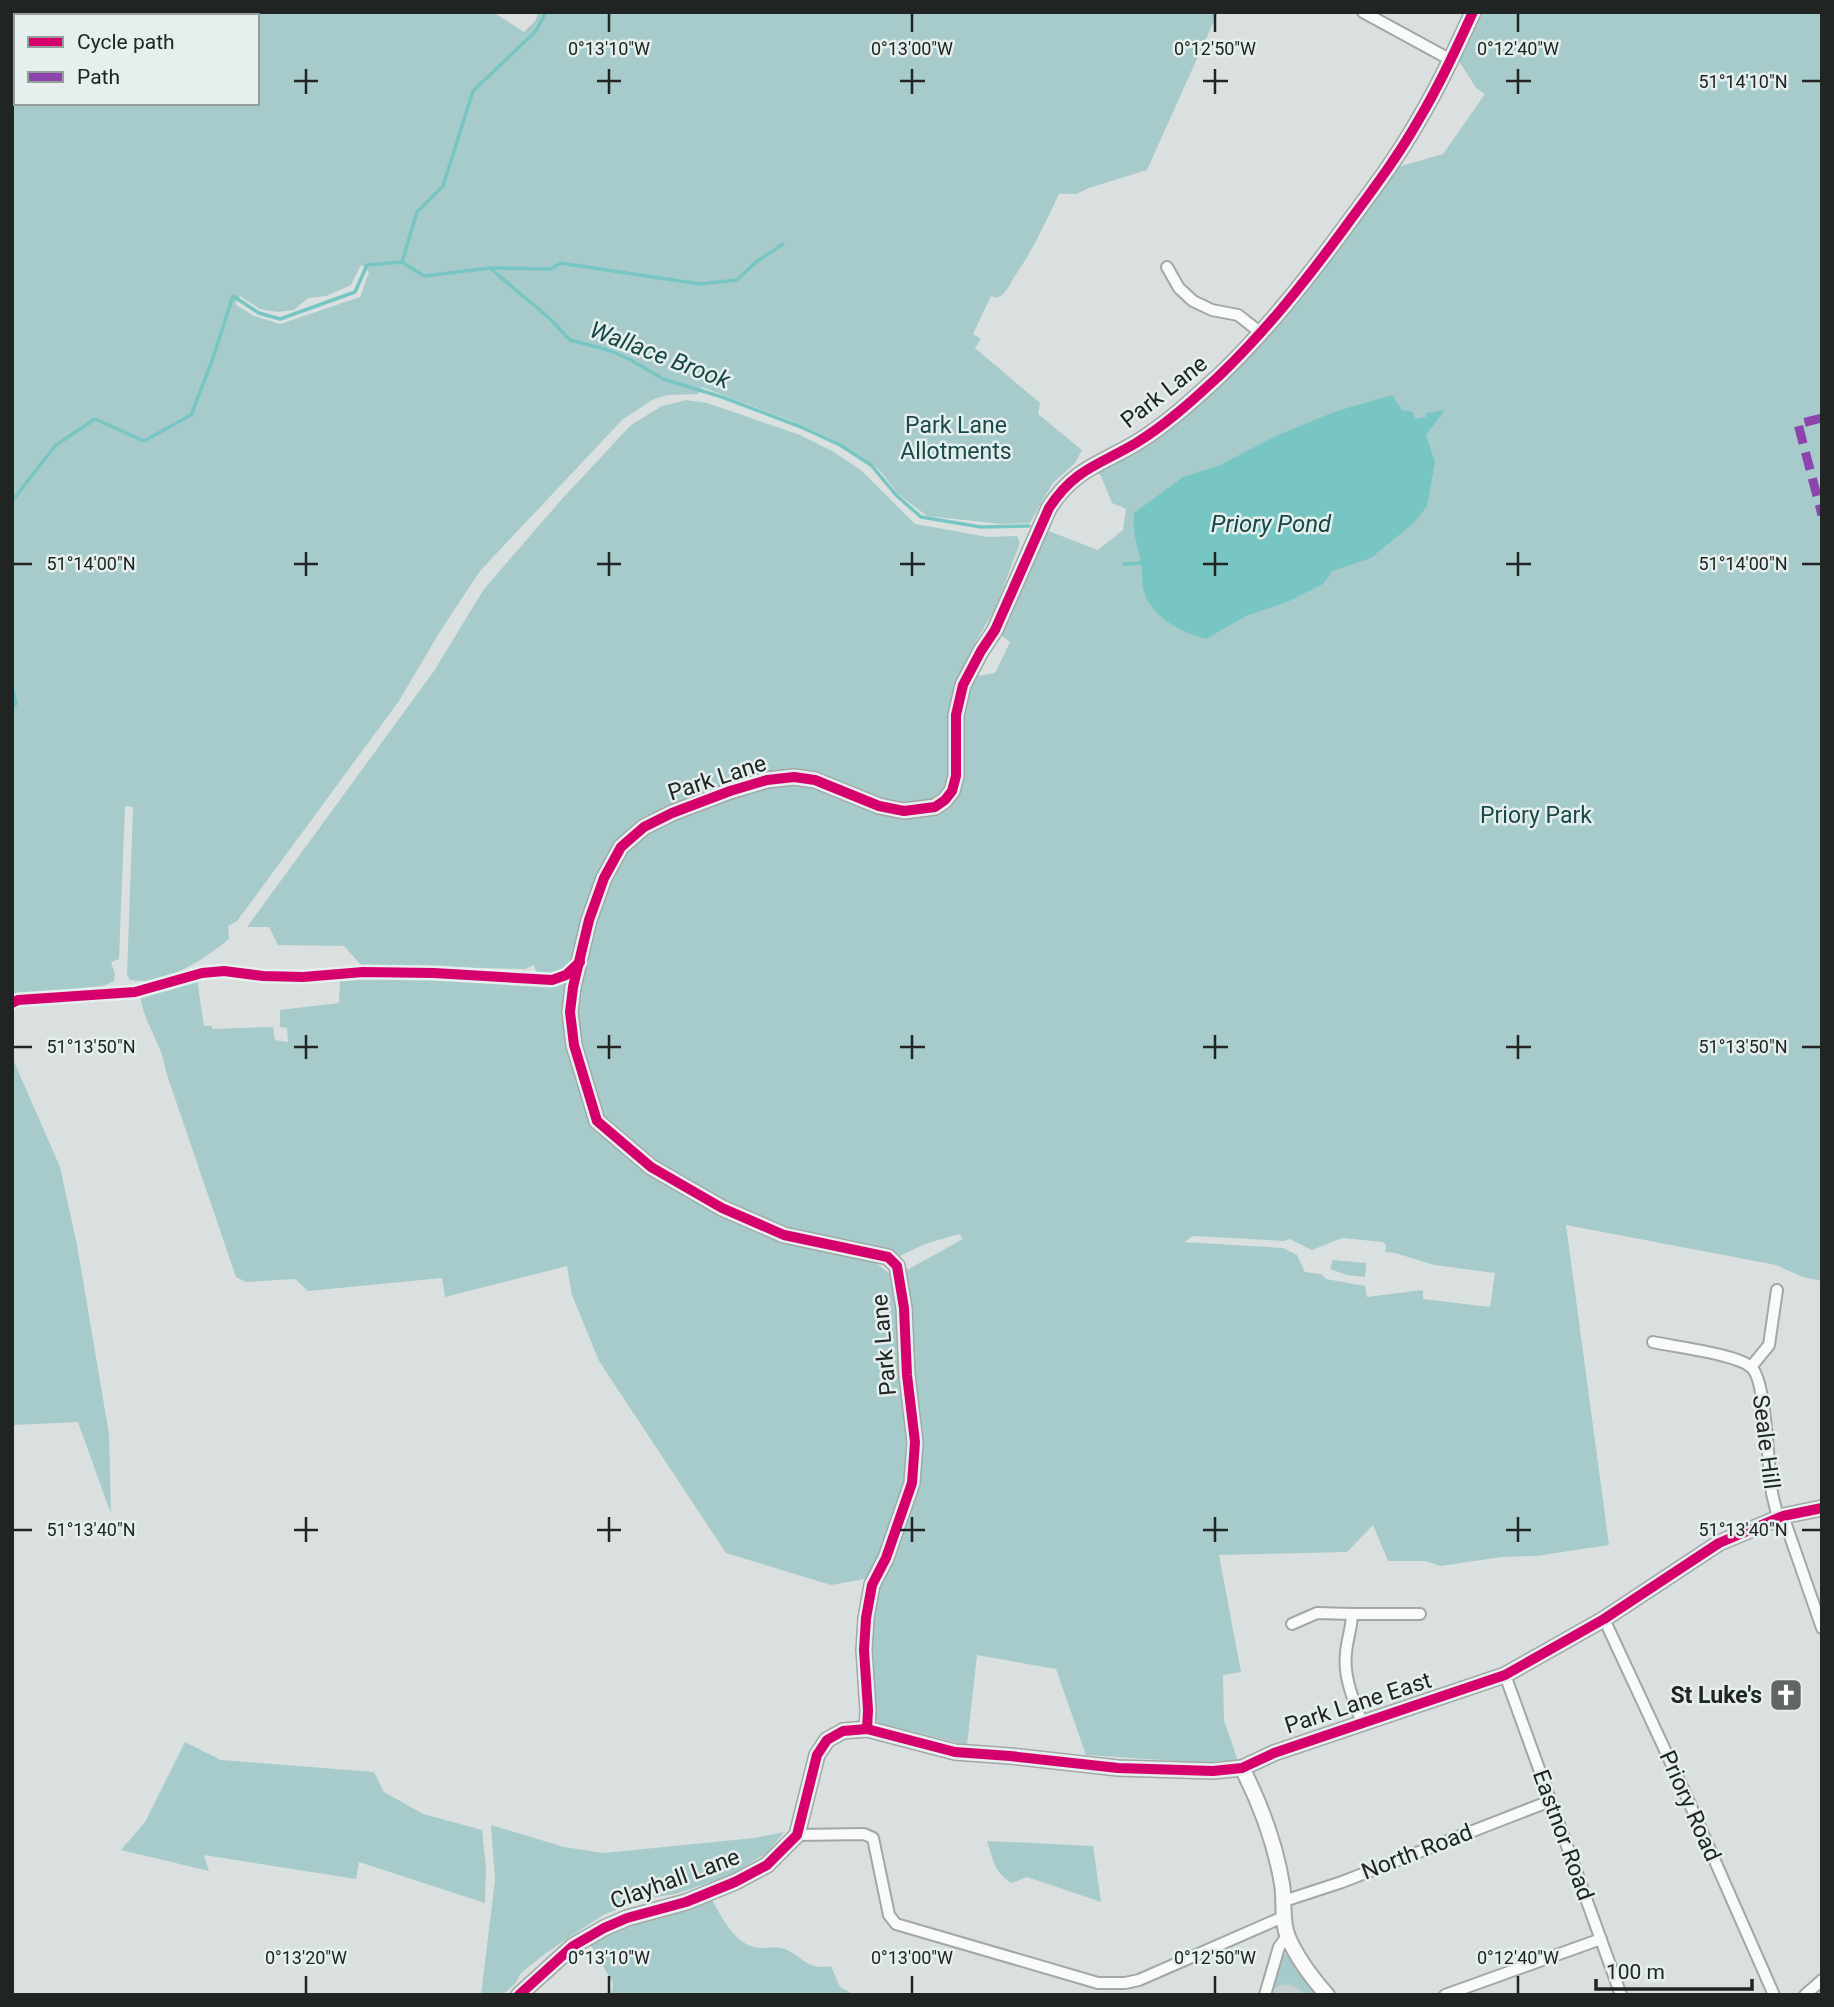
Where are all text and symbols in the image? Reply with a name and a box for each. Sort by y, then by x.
legend [14,14,259,105]
text: Cycle path [77,30,175,54]
text: 0°13'10"W [568,38,650,59]
text: 0°13'00"W [871,38,953,59]
text: 0°12'50"W [1174,38,1256,59]
text: 0°12'40"W [1477,38,1559,59]
text: Path [77,65,120,89]
text: 51°14'10"N [1698,71,1788,92]
water label: Wallace Brook [586,315,735,395]
street label: Park Lane [1116,350,1212,434]
park label: Park Lane Allotments [900,412,1012,465]
water label: Priory Pond [1211,510,1332,538]
text: 51°14'00"N [46,553,136,574]
text: 51°14'00"N [1698,553,1788,574]
street label: Park Lane [664,749,770,807]
park label: Priory Park [1480,802,1592,829]
text: 51°13'50"N [46,1036,136,1057]
text: 51°13'50"N [1698,1036,1788,1057]
street label: Park Lane [866,1293,902,1397]
street label: Seale Hill [1747,1393,1785,1491]
text: 51°13'40"N [46,1519,136,1540]
text: 51°13'40"N [1698,1519,1788,1540]
street label: Park Lane East [1281,1667,1435,1739]
church icon: St Luke's [1767,1676,1805,1714]
place label: St Luke's [1670,1682,1762,1709]
street label: Priory Road [1654,1746,1726,1866]
street label: Eastnor Road [1527,1766,1599,1904]
street label: North Road [1358,1819,1476,1885]
street label: Clayhall Lane [607,1843,743,1915]
text: 0°13'20"W [265,1947,347,1968]
text: 0°13'10"W [568,1947,650,1968]
text: 0°13'00"W [871,1947,953,1968]
text: 0°12'50"W [1174,1947,1256,1968]
text: 0°12'40"W [1477,1947,1559,1968]
scale bar [1596,1948,1752,1992]
text: 100 m [1606,1960,1665,1984]

